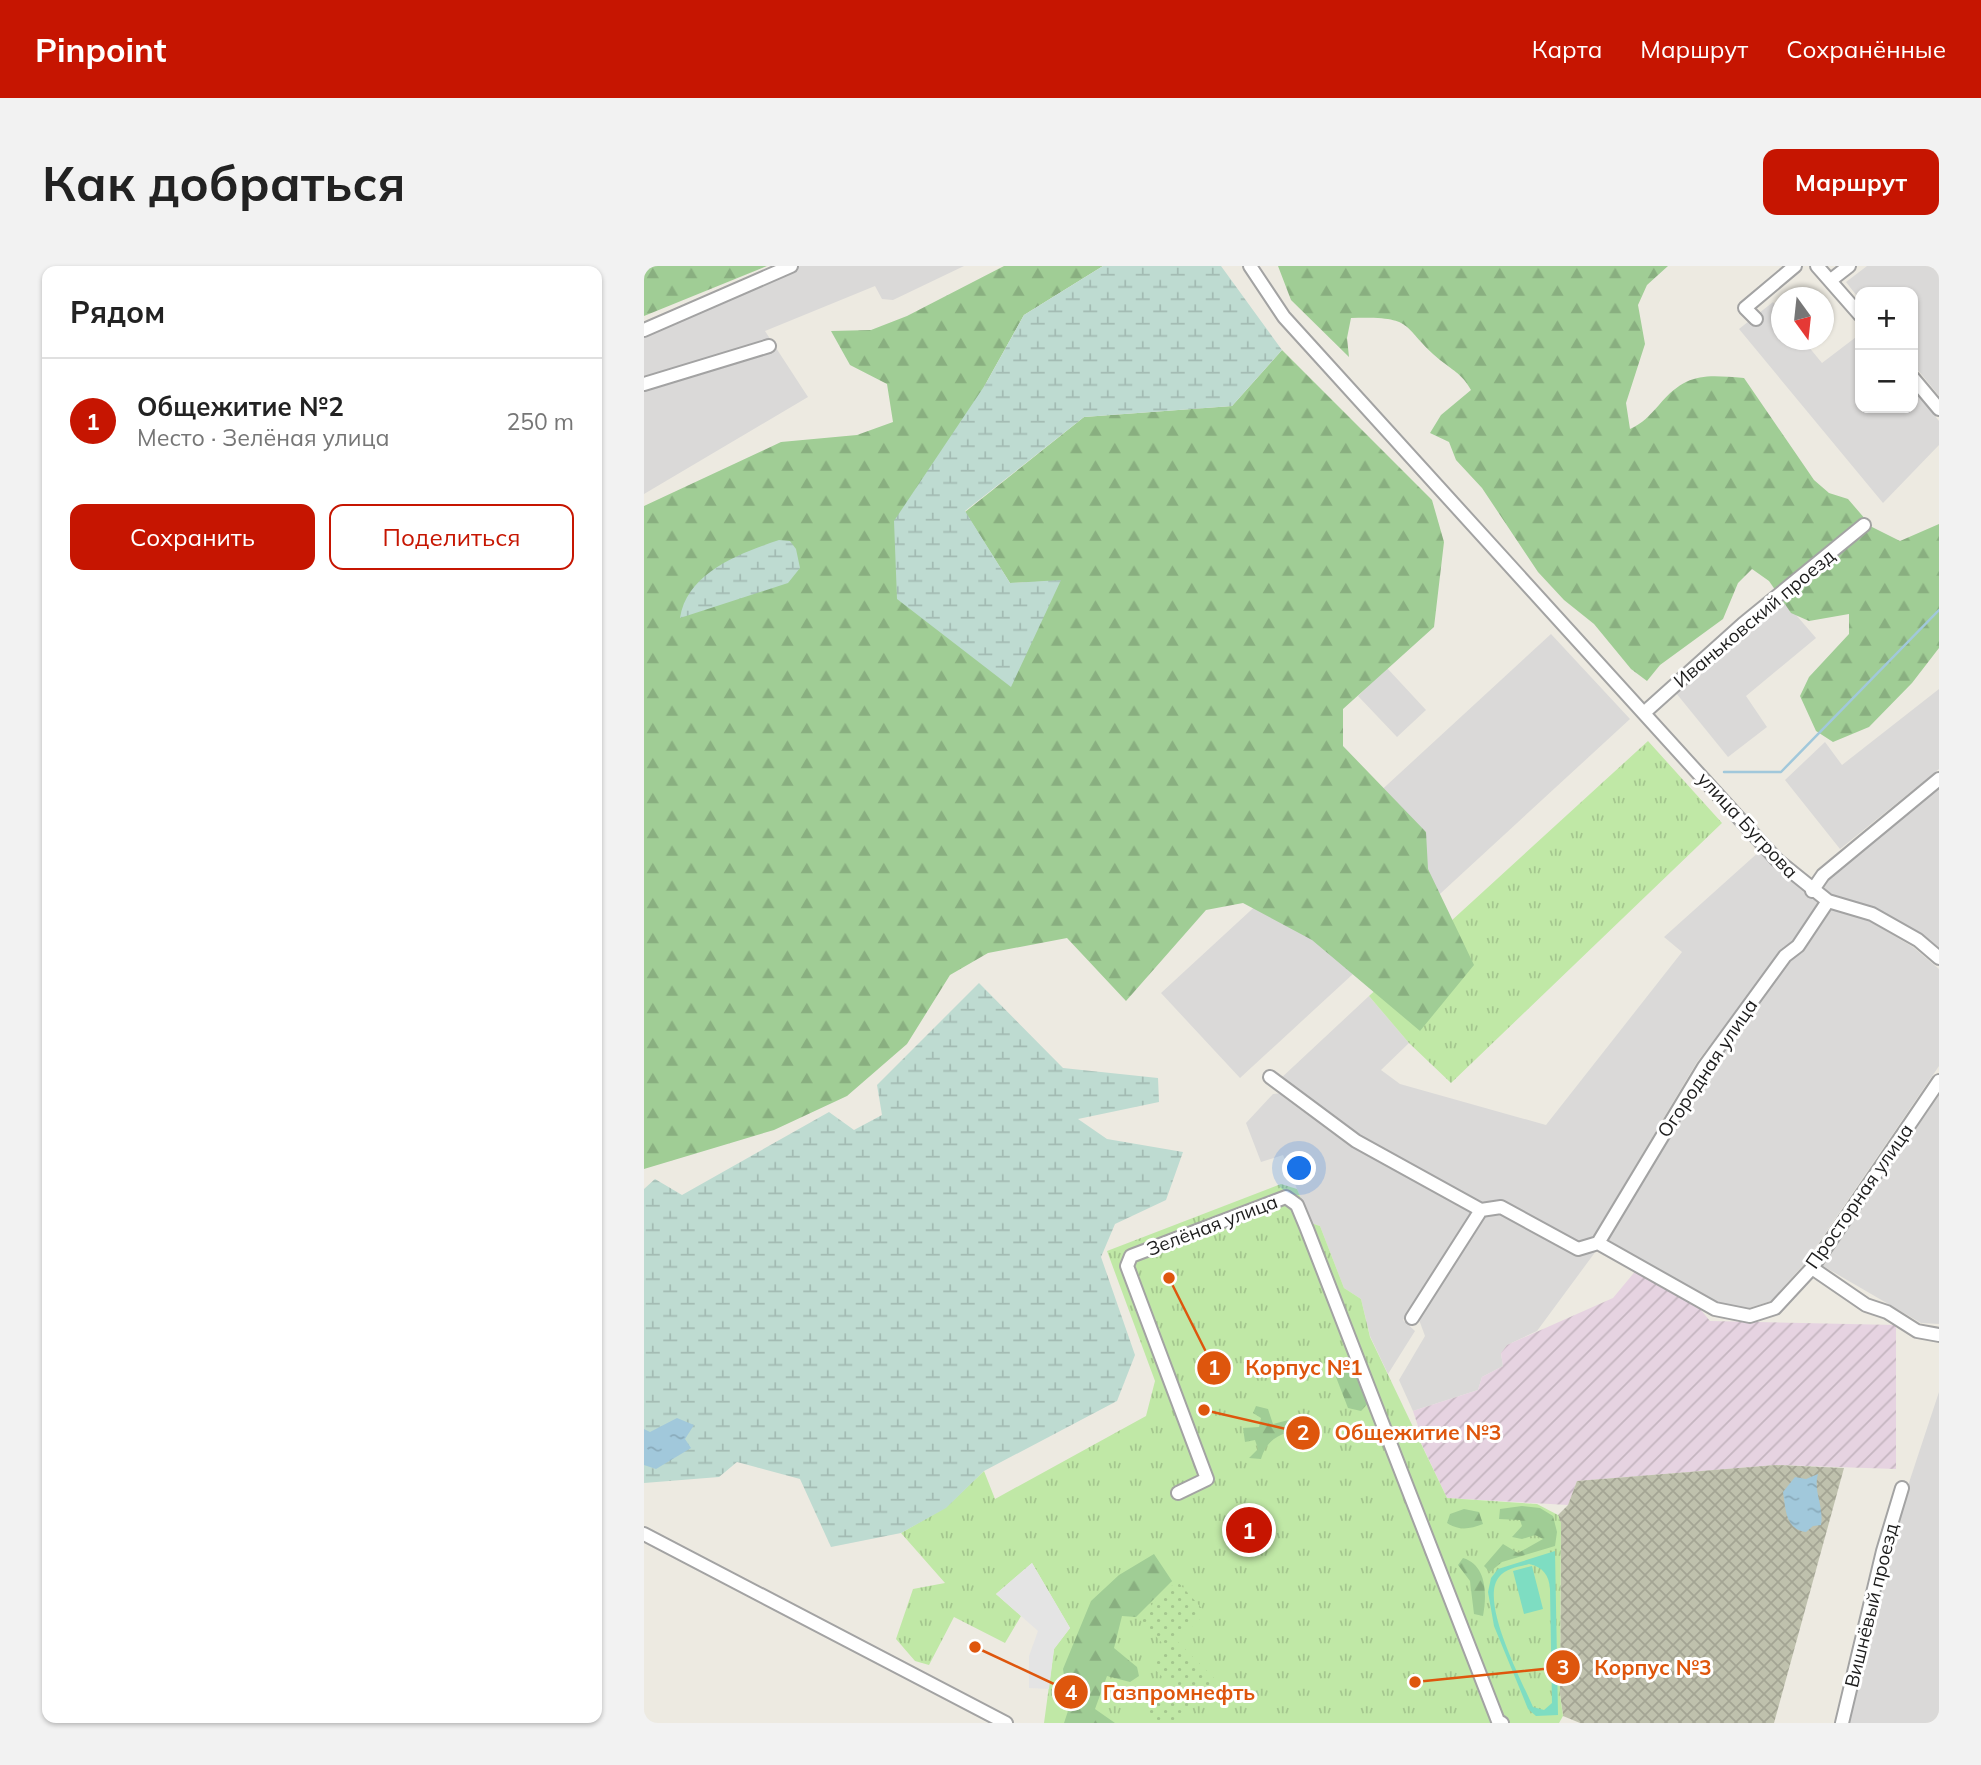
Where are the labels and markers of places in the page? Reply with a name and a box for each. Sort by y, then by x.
callout: Корпус №1 [1196,1347,1377,1389]
callout: Общежитие №3 [1286,1412,1516,1454]
pin: 1 [1226,1504,1272,1556]
callout: Корпус №3 [1545,1646,1726,1688]
callout: Газпромнефть [1054,1671,1269,1713]

